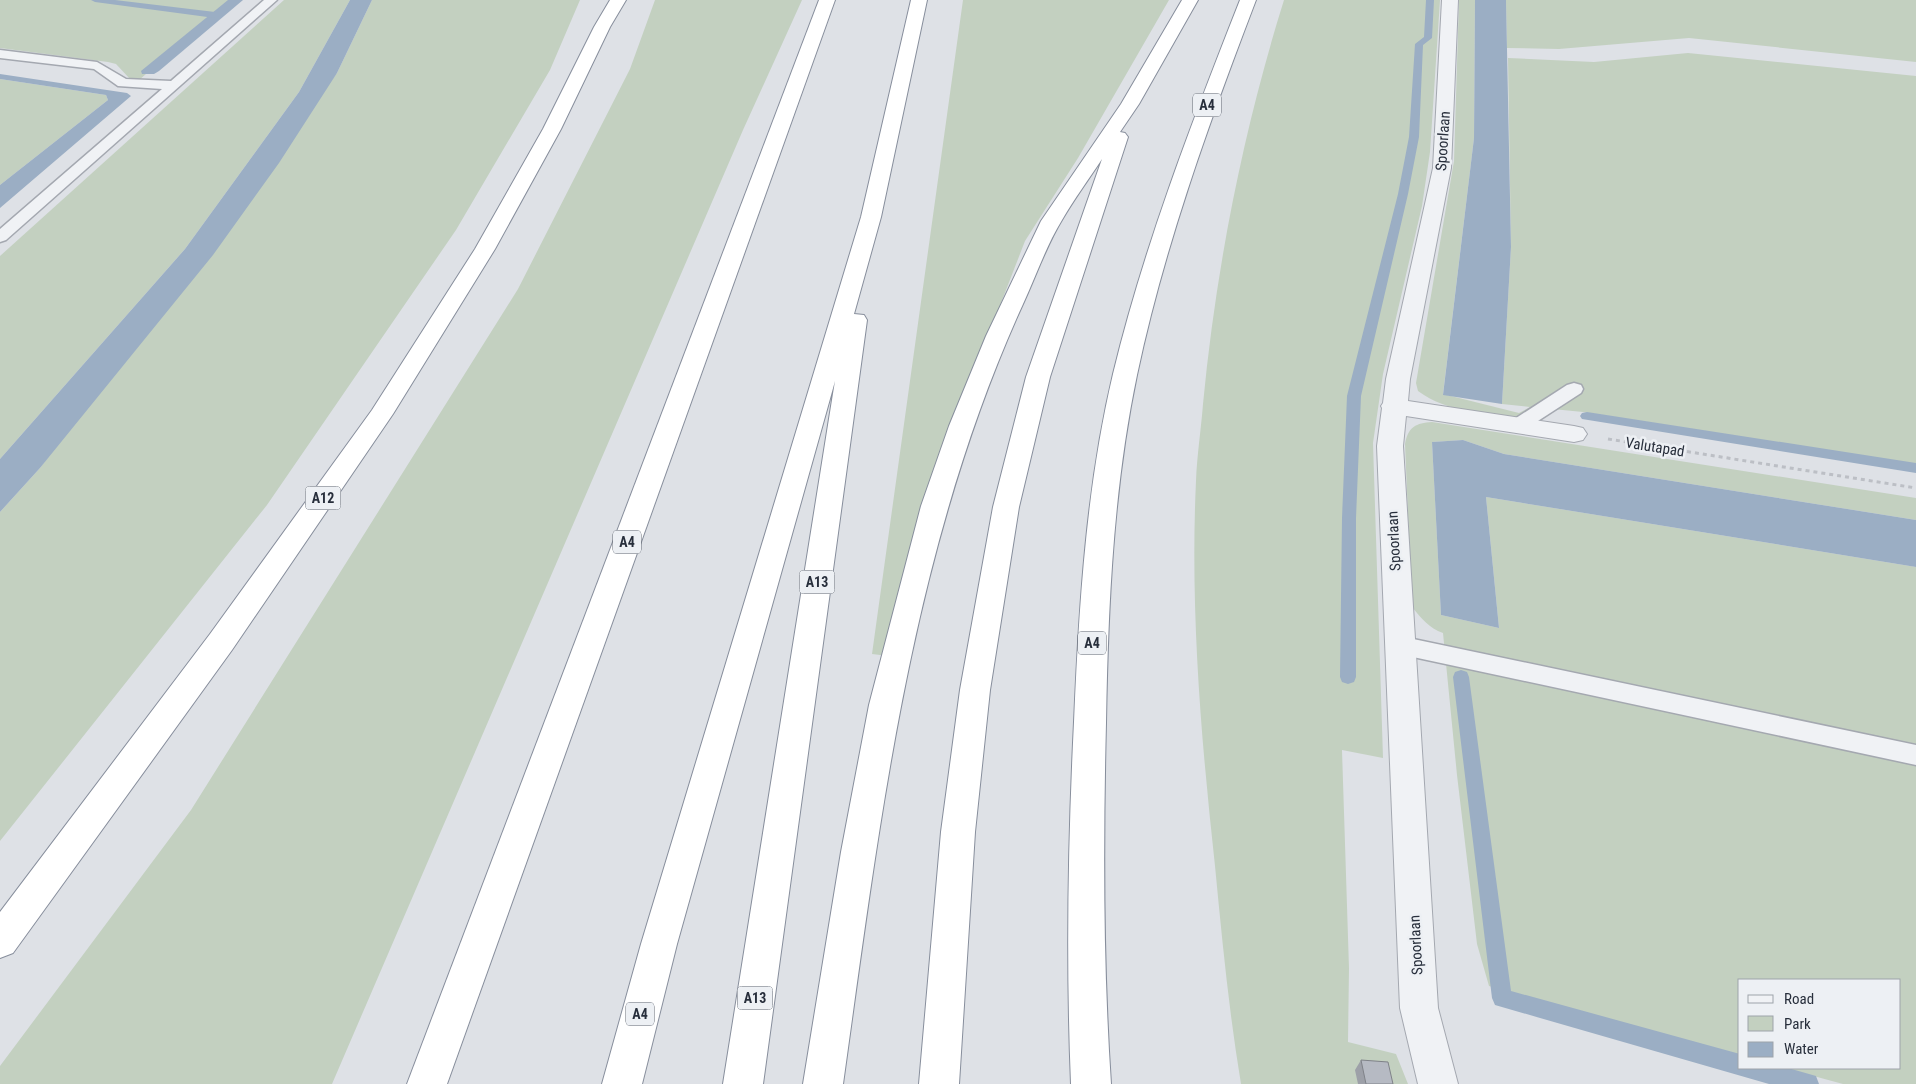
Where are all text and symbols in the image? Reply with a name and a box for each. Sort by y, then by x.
road number: A4 [1193,94,1221,116]
street label: Spoorlaan [1432,110,1454,172]
street label: Valutapad [1624,433,1686,461]
road number: A12 [306,486,340,509]
street label: Spoorlaan [1383,511,1405,571]
road number: A4 [613,530,641,554]
road number: A13 [800,570,834,594]
road number: A4 [1078,632,1106,654]
street label: Spoorlaan [1405,915,1427,975]
legend [1738,979,1901,1069]
road number: A13 [738,986,772,1010]
text: Road [1784,990,1814,1008]
road number: A4 [626,1002,654,1026]
text: Park [1784,1015,1811,1033]
text: Water [1784,1040,1819,1058]

